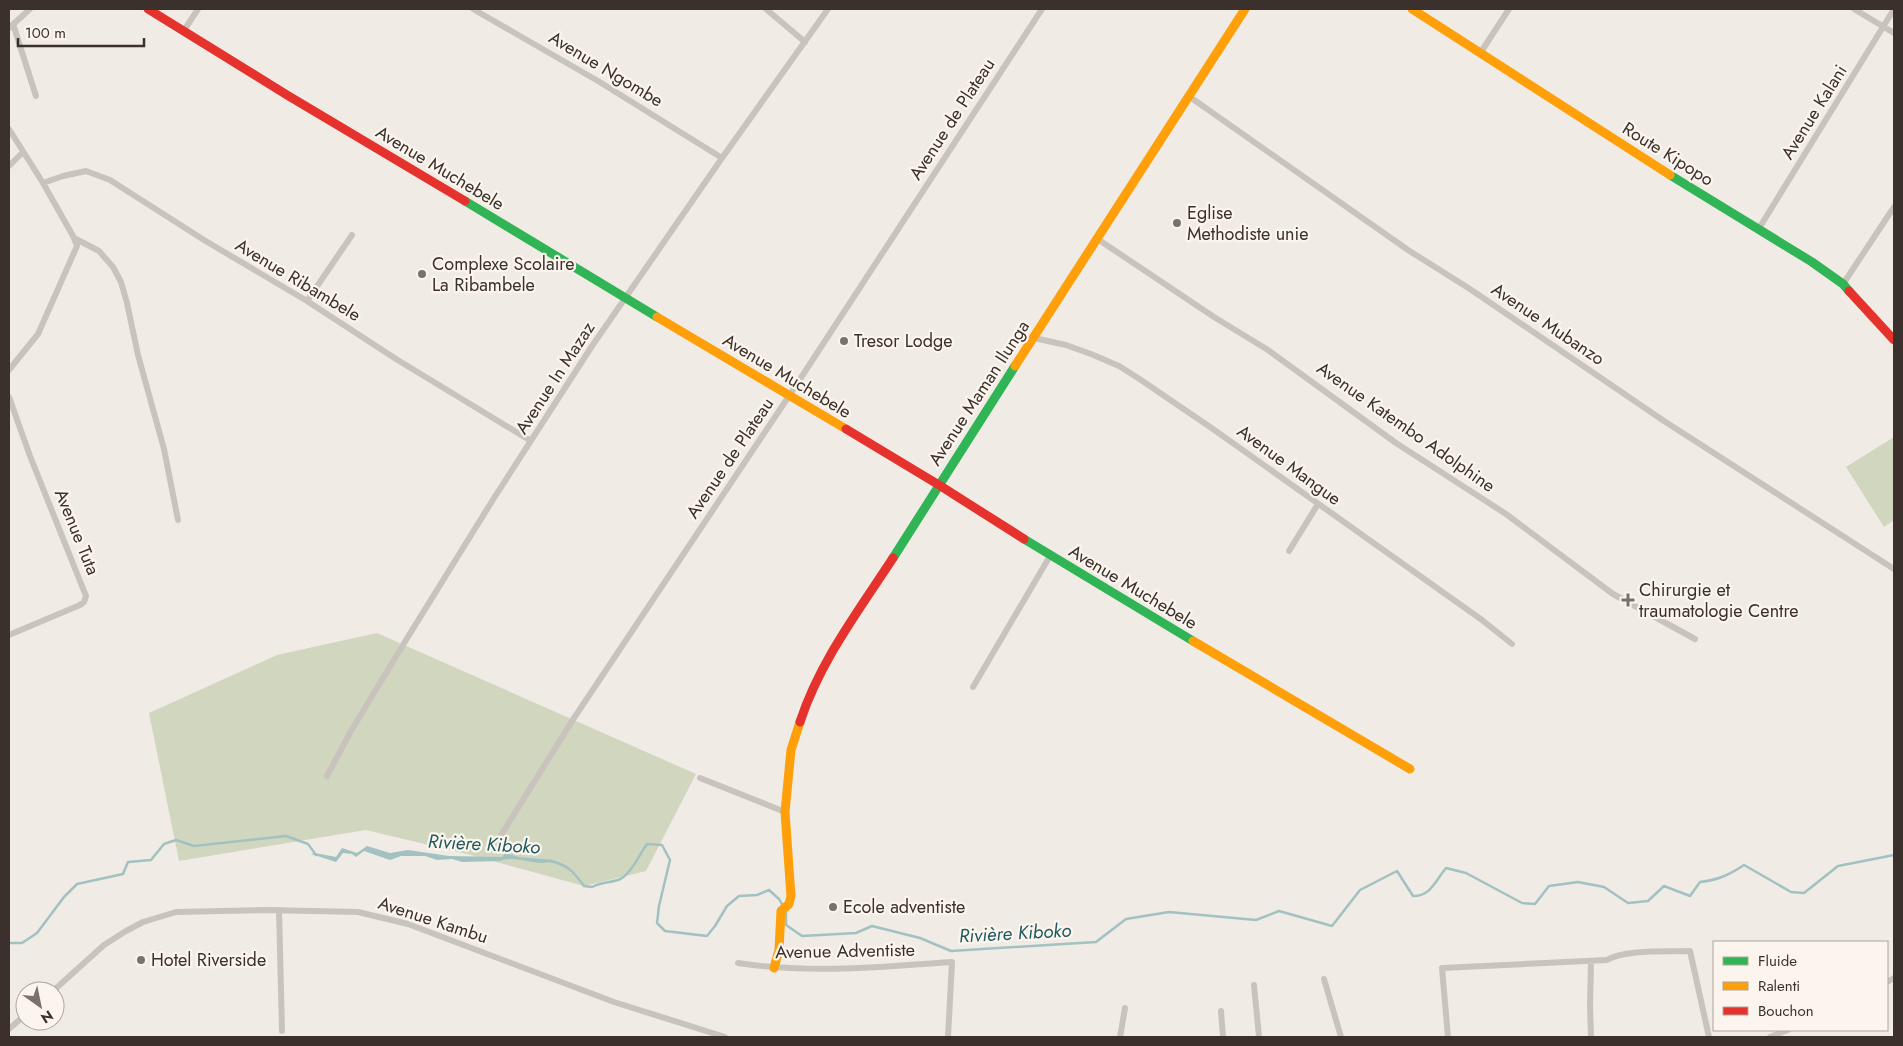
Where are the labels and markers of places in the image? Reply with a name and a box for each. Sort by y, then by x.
place label: Eglise Methodiste unie [1187,200,1308,247]
marker: Eglise Methodiste unie [1171,217,1183,229]
place label: Complexe Scolaire La Ribambele [432,251,575,298]
marker: Complexe Scolaire La Ribambele [416,268,428,280]
place label: Tresor Lodge [854,328,952,354]
marker: Tresor Lodge [838,335,850,347]
place label: Chirurgie et traumatologie Centre [1639,577,1799,624]
marker: Chirurgie et traumatologie Centre [1621,593,1635,607]
place label: Ecole adventiste [843,894,965,920]
marker: Ecole adventiste [827,901,839,913]
place label: Hotel Riverside [151,947,266,973]
marker: Hotel Riverside [135,954,147,966]

